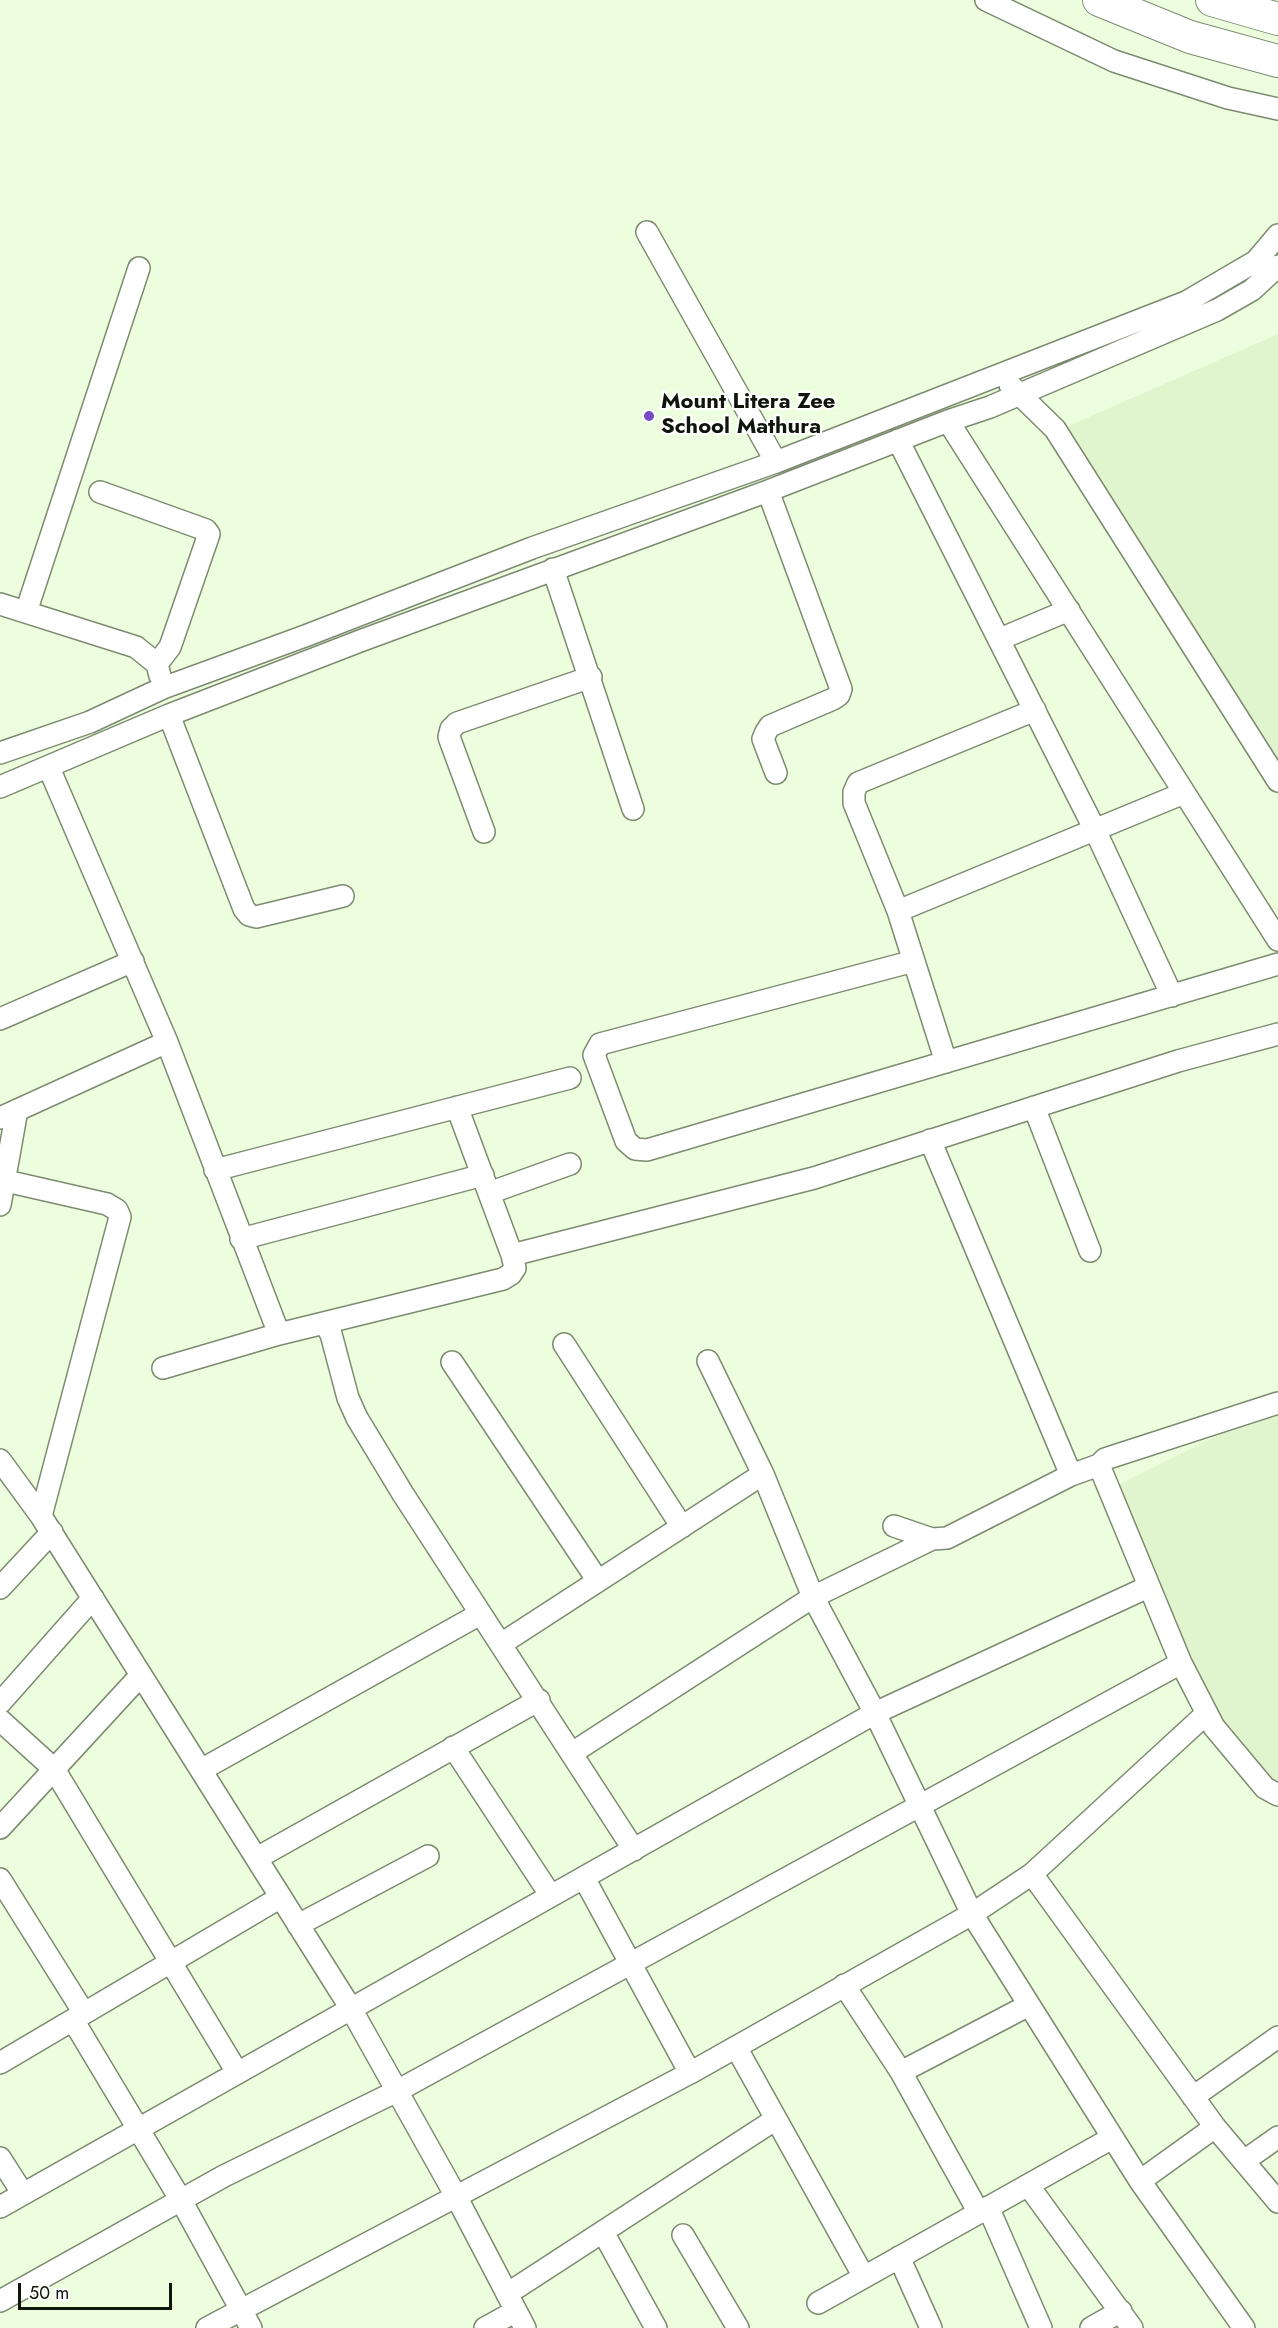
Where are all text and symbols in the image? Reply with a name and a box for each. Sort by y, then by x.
place label: Mount Litera Zee School Mathura [661,390,835,442]
marker: Mount Litera Zee School Mathura [642,409,656,423]
scale bar [21,2271,176,2309]
text: 50 m [29,2280,69,2306]

